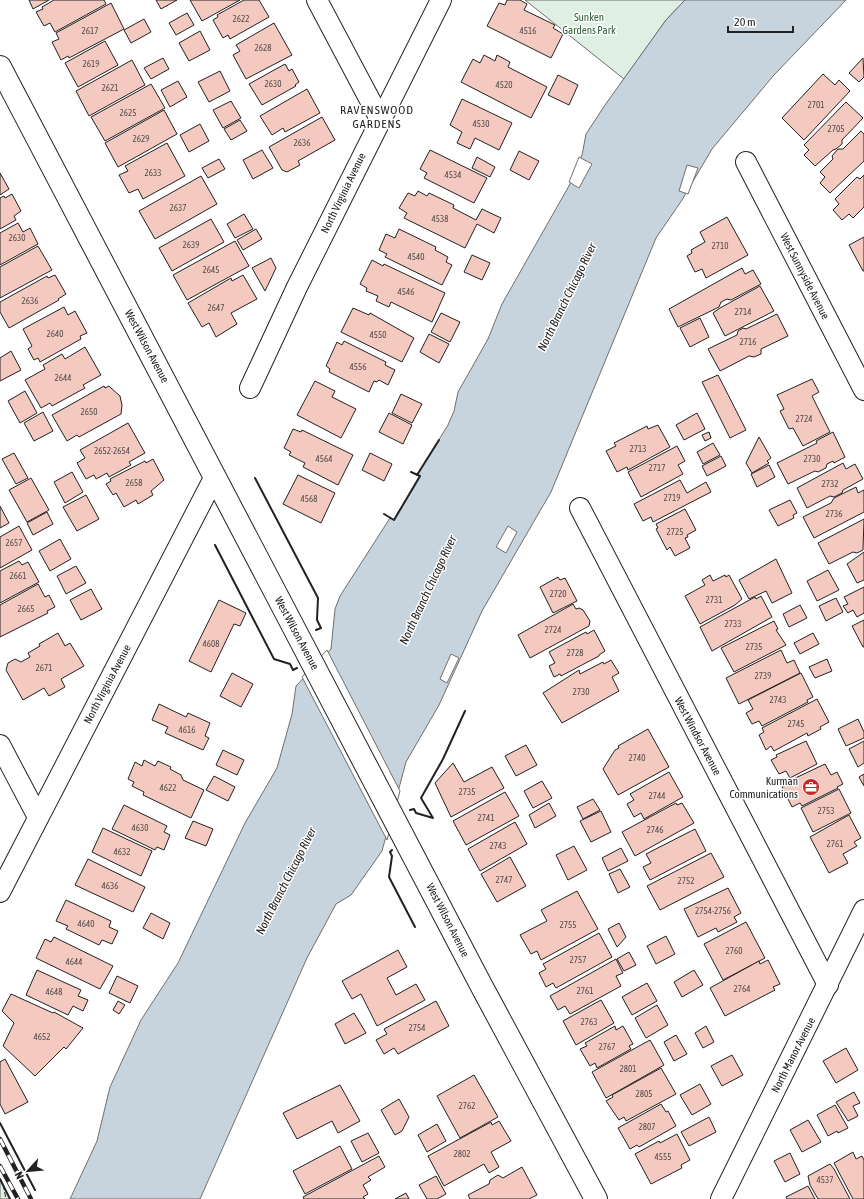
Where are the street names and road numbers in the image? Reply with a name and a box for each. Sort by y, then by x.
street label: North Virginia Avenue [318,151,368,235]
street label: West Sunnyside Avenue [778,231,832,321]
street label: West Wilson Avenue [123,307,171,385]
street label: West Wilson Avenue [273,594,321,672]
street label: North Virginia Avenue [81,642,133,726]
street label: West Windsor Avenue [672,695,724,777]
street label: West Wilson Avenue [424,881,472,959]
street label: North Manor Avenue [769,1015,817,1095]

